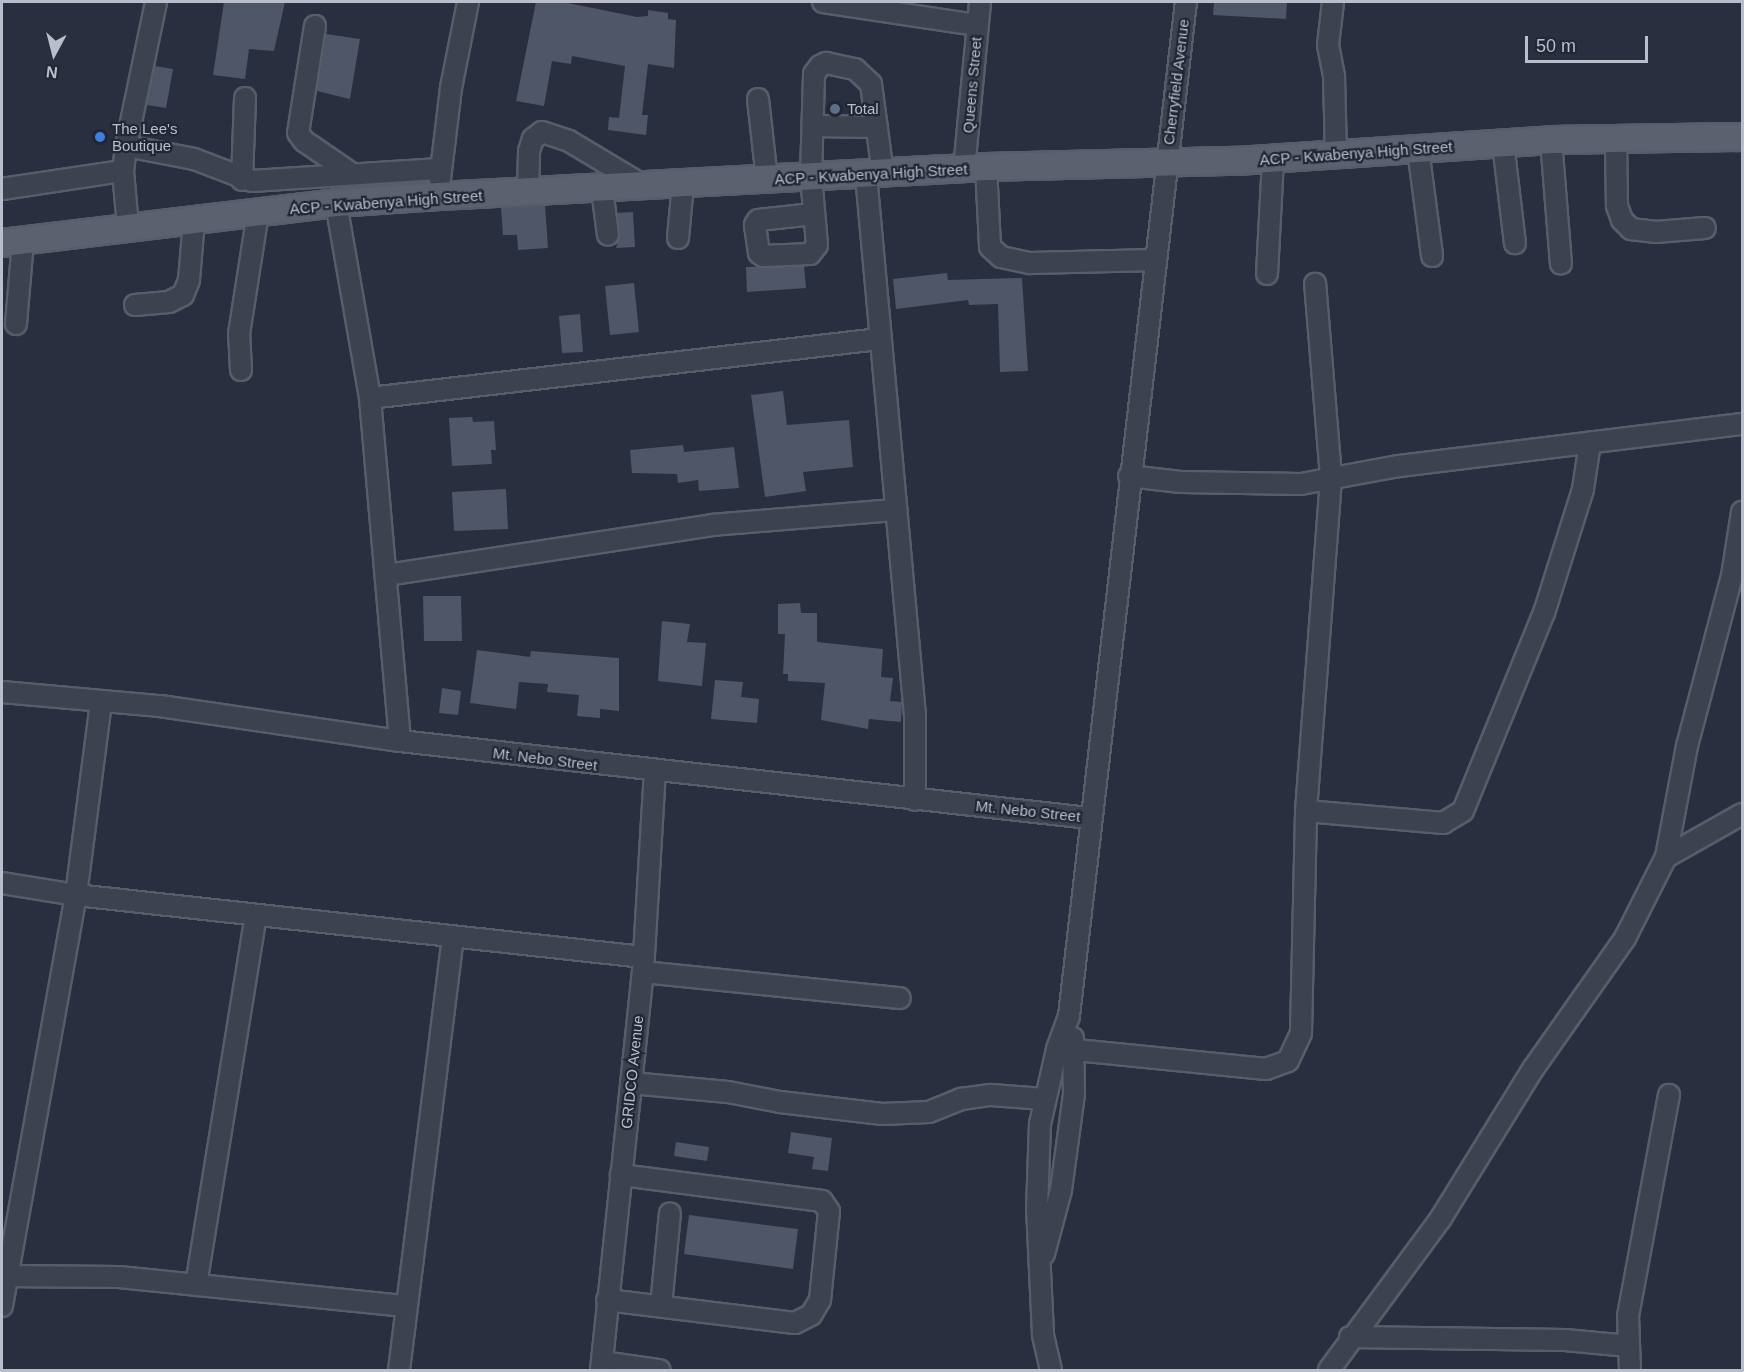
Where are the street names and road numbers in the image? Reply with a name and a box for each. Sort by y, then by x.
street label: Cherryfield Avenue [1159,18,1193,146]
street label: Queens Street [959,36,985,134]
street label: ACP - Kwabenya High Street [1259,137,1453,169]
street label: ACP - Kwabenya High Street [774,160,968,188]
street label: ACP - Kwabenya High Street [289,186,483,218]
street label: Mt. Nebo Street [492,744,598,774]
street label: Mt. Nebo Street [975,797,1081,825]
street label: GRIDCO Avenue [617,1014,647,1130]

